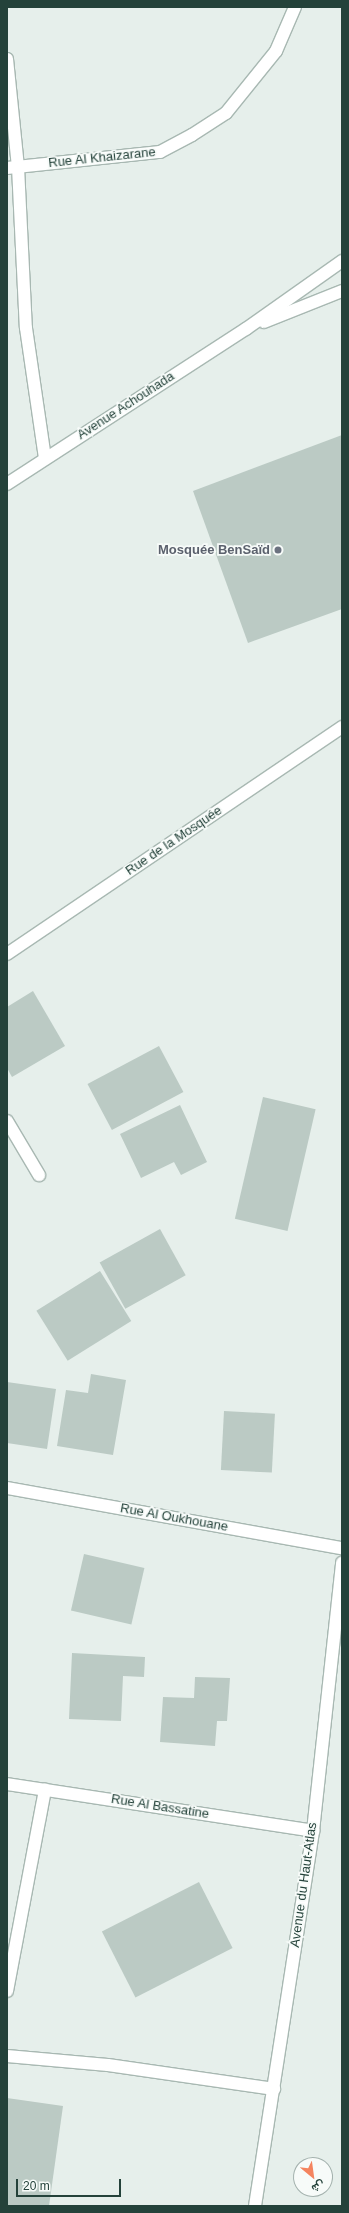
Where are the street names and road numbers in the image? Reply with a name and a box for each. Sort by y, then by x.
street label: Rue Al Khaizarane [47,145,157,171]
street label: Avenue Achouhada [74,369,178,443]
street label: Rue de la Mosquée [123,803,225,879]
street label: Rue Al Oukhouane [119,1501,229,1535]
street label: Rue Al Bassatine [110,1791,210,1823]
street label: Avenue du Haut-Atlas [287,1821,321,1949]

